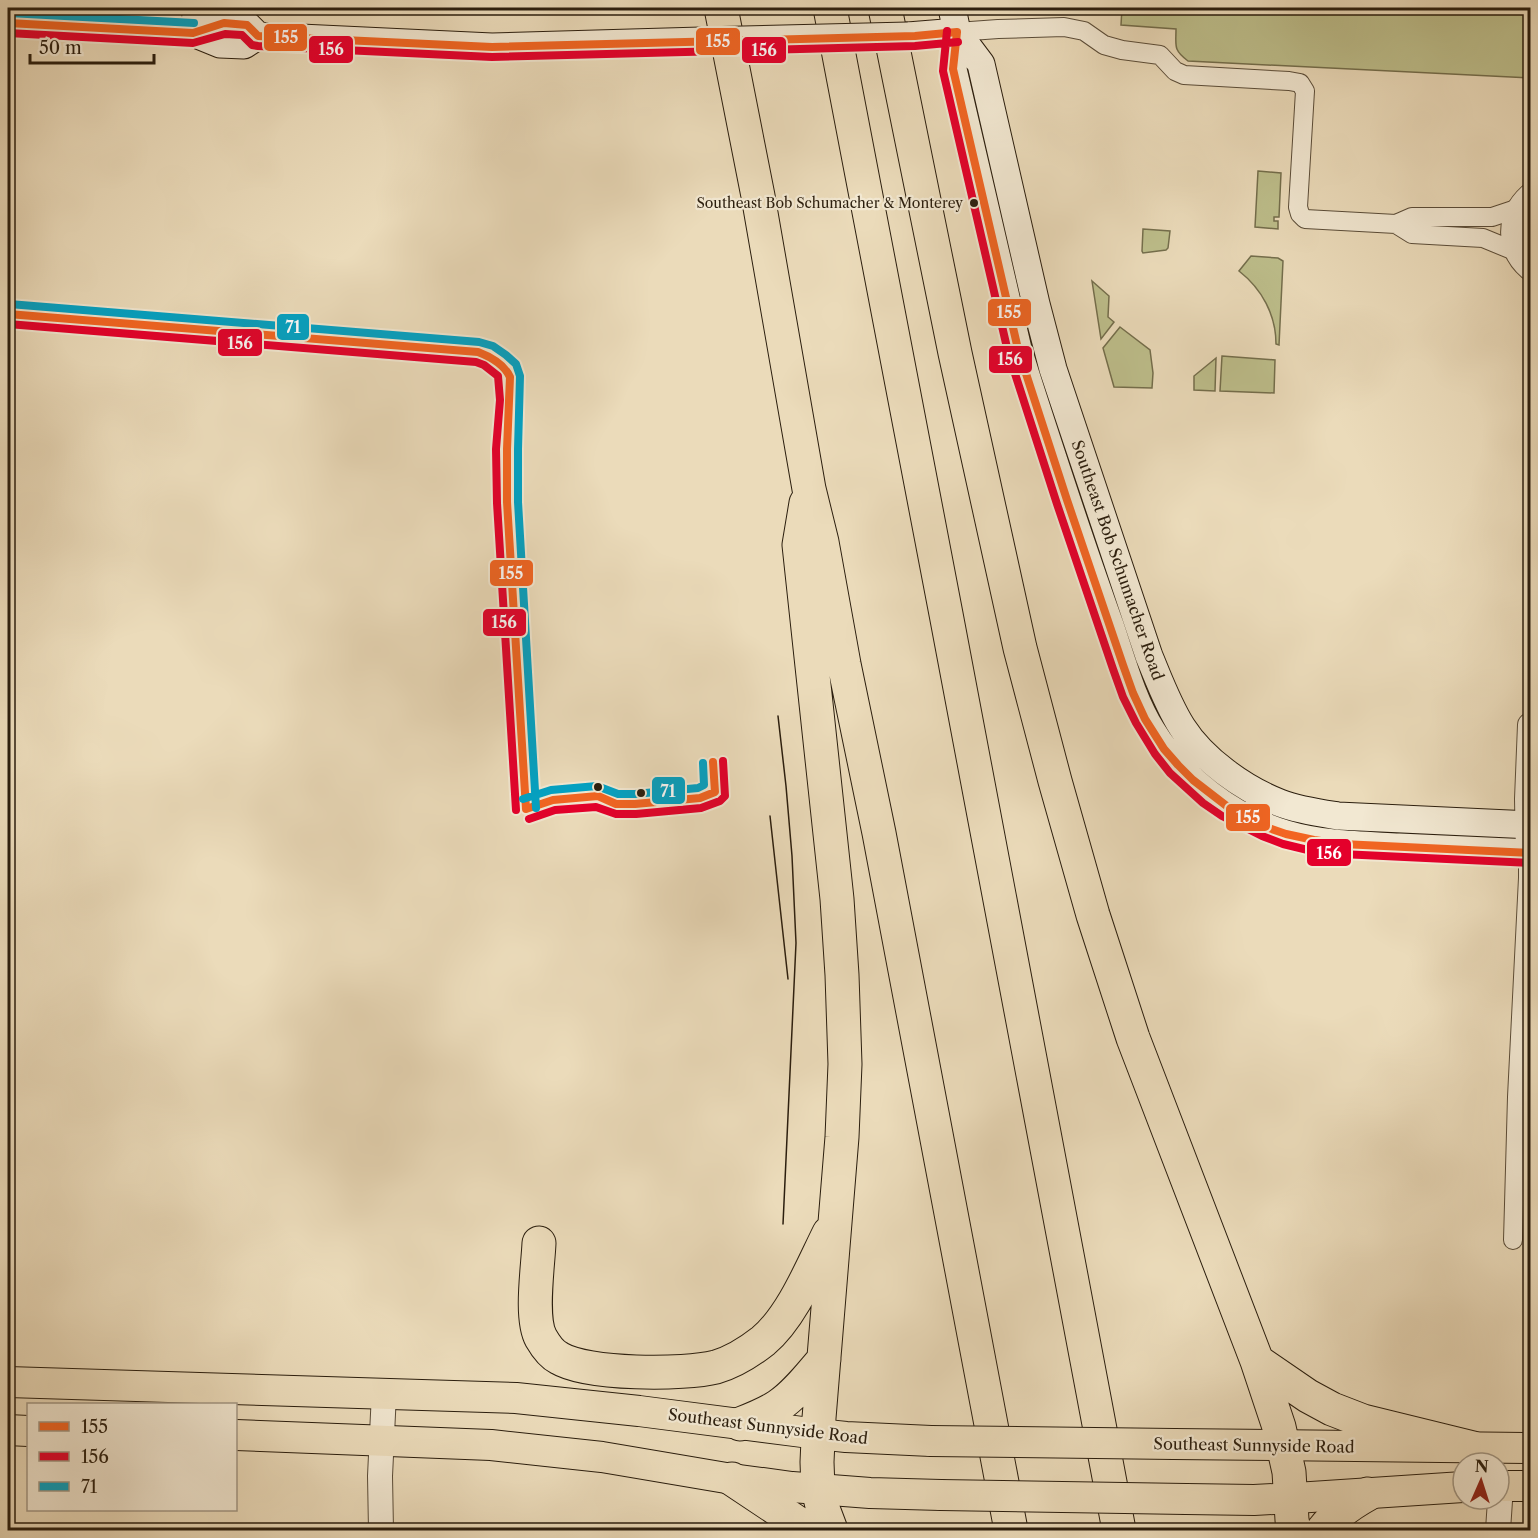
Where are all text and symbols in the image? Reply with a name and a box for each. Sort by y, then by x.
line badge: 155 [263,23,308,52]
scale bar [30,27,154,65]
text: 155 [274,27,299,47]
line badge: 155 [695,27,741,56]
text: 155 [706,31,731,51]
line badge: 156 [308,35,354,64]
line badge: 156 [741,36,787,64]
text: 50 m [39,37,82,59]
text: 156 [318,39,344,59]
text: 156 [751,40,777,60]
place label: Southeast Bob Schumacher & Monterey [696,194,963,212]
marker: Southeast Bob Schumacher & Monterey [968,197,980,209]
line badge: 155 [987,298,1032,327]
text: 155 [997,302,1022,322]
line badge: 71 [276,313,310,341]
text: 71 [285,317,302,337]
line badge: 156 [217,328,263,357]
text: 156 [227,333,253,353]
line badge: 156 [988,345,1033,374]
text: 156 [997,349,1023,369]
street label: Southeast Bob Schumacher Road [1067,437,1169,683]
line badge: 155 [489,559,534,587]
text: 155 [499,563,524,583]
line badge: 156 [482,608,527,637]
text: 156 [491,612,517,632]
line badge: 71 [651,776,686,805]
unlabelled marker [592,781,604,793]
text: 71 [660,781,677,801]
unlabelled marker [635,787,647,799]
line badge: 155 [1225,803,1271,832]
text: 155 [1236,807,1261,827]
line badge: 156 [1306,838,1352,867]
text: 156 [1316,843,1342,863]
legend [27,1403,237,1511]
street label: Southeast Sunnyside Road [667,1404,869,1448]
text: 155 [81,1416,108,1438]
street label: Southeast Sunnyside Road [1153,1433,1355,1457]
text: 156 [81,1446,109,1468]
north arrow [1451,1451,1511,1511]
text: N [1474,1456,1489,1476]
text: 71 [81,1476,98,1498]

